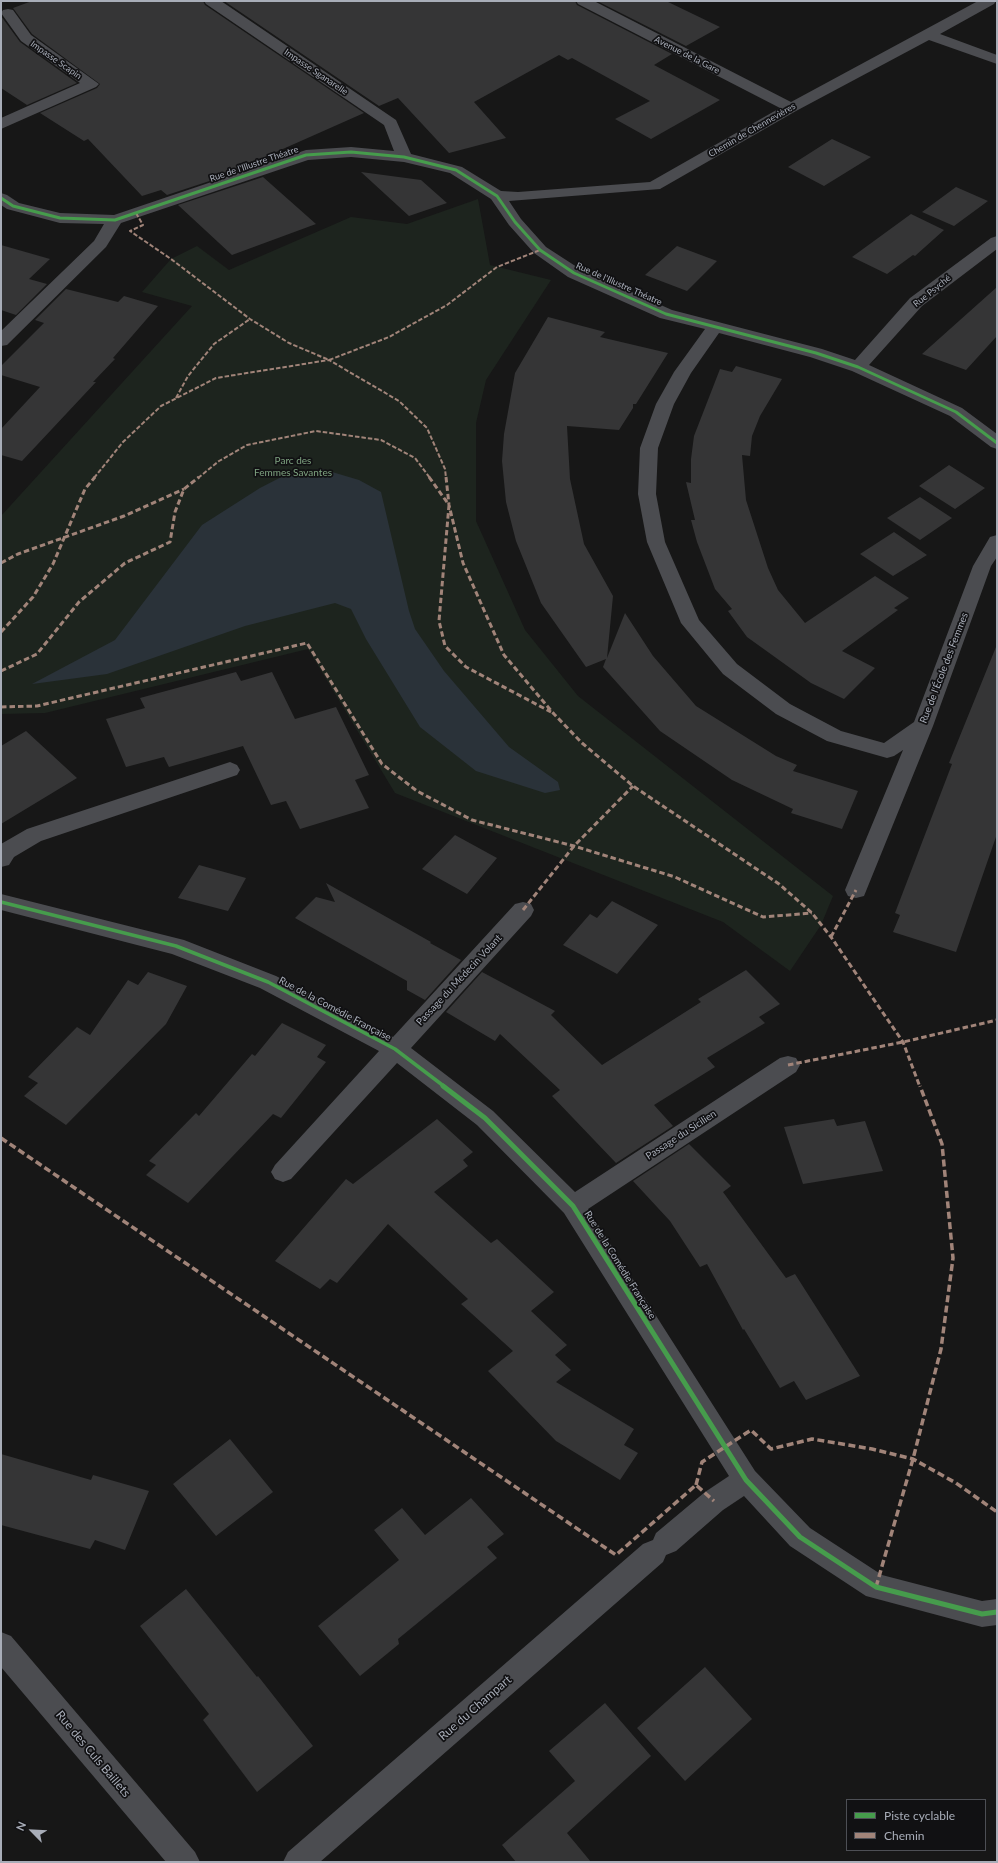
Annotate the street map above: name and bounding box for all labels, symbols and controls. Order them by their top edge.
street label: Avenue de la Gare [652,34,722,76]
street label: Impasse Scapin [28,38,84,82]
street label: Impasse Sganarelle [282,47,350,97]
street label: Chemin de Chennevières [707,101,797,159]
street label: Rue de l'Illustre Théatre [208,144,300,184]
street label: Rue de l'Illustre Théatre [574,260,664,308]
street label: Rue Psyché [911,273,953,309]
park label: Parc des Femmes Savantes [254,455,332,478]
street label: Rue de l'École des Femmes [917,611,971,725]
street label: Passage du Médecin Volant [414,932,504,1028]
street label: Rue de la Comédie Française [277,974,393,1044]
street label: Passage du Sicilien [643,1108,719,1162]
street label: Rue de la Comédie Française [582,1209,658,1321]
street label: Rue du Champart [436,1672,514,1744]
street label: Rue des Culs Baillets [53,1708,133,1800]
legend [846,1799,986,1851]
text: Piste cyclable [884,1808,955,1823]
north arrow [12,1811,52,1851]
text: N [13,1819,28,1832]
text: Chemin [884,1828,925,1843]

